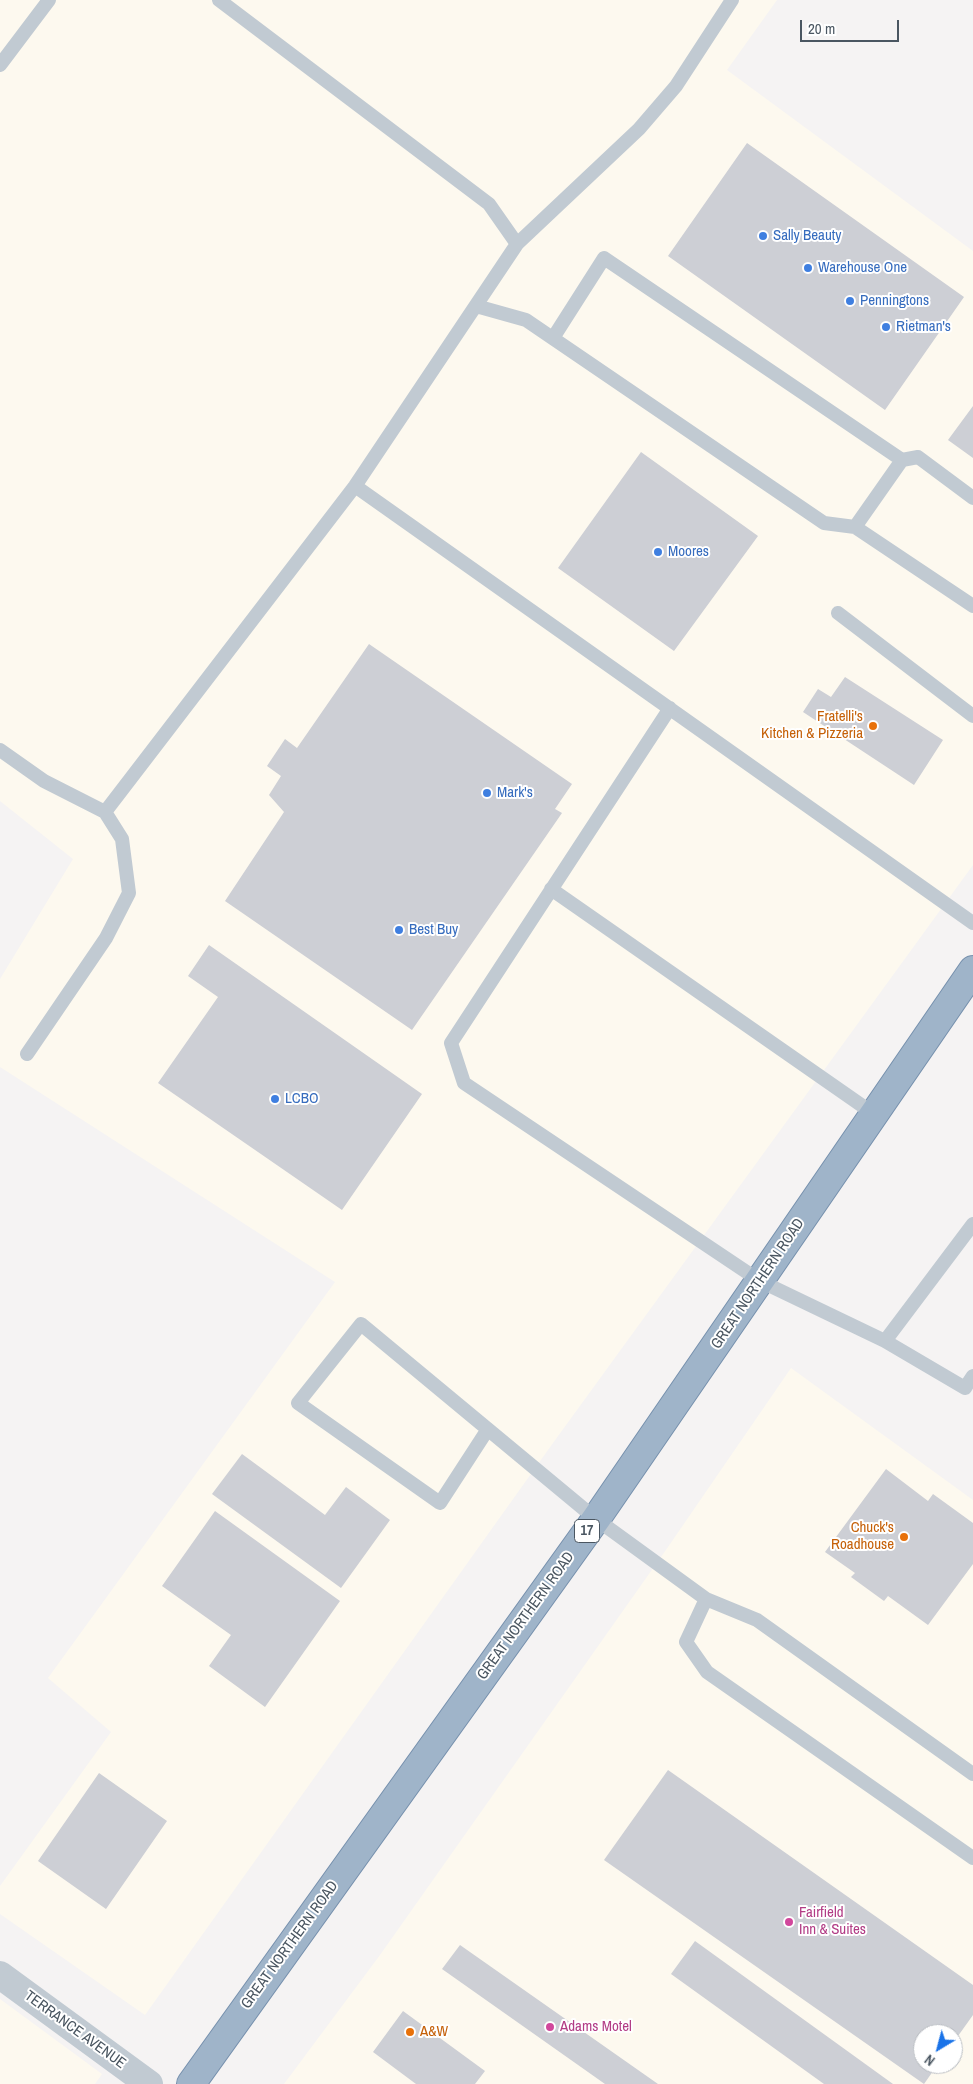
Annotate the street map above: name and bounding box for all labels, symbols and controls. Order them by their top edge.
scale bar [803,10,902,42]
text: 20 m [808,18,835,39]
place label: Sally Beauty [773,227,841,245]
marker: Sally Beauty [757,230,769,242]
place label: Warehouse One [818,259,907,277]
marker: Warehouse One [802,262,814,274]
place label: Penningtons [860,292,929,310]
marker: Penningtons [844,295,856,307]
place label: Rietman's [896,318,951,336]
marker: Rietman's [880,321,892,333]
place label: Moores [668,543,709,561]
marker: Moores [652,546,664,558]
place label: Fratelli's Kitchen & Pizzeria [761,708,863,743]
marker: Fratelli's Kitchen & Pizzeria [867,720,879,732]
place label: Mark's [497,784,533,802]
marker: Mark's [481,787,493,799]
place label: Best Buy [409,921,458,939]
marker: Best Buy [393,924,405,936]
place label: LCBO [285,1090,318,1108]
marker: LCBO [269,1093,281,1105]
street label: GREAT NORTHERN ROAD [708,1215,808,1353]
place label: Chuck's Roadhouse [831,1519,894,1554]
road number: 17 [574,1520,600,1542]
marker: Chuck's Roadhouse [898,1531,910,1543]
street label: GREAT NORTHERN ROAD [474,1549,578,1683]
street label: GREAT NORTHERN ROAD [238,1878,342,2012]
place label: Fairfield Inn & Suites [799,1904,866,1939]
marker: Fairfield Inn & Suites [783,1916,795,1928]
street label: TERRANCE AVENUE [21,1987,129,2073]
place label: Adams Motel [560,2018,632,2036]
marker: Adams Motel [544,2021,556,2033]
place label: A&W [420,2023,448,2041]
north arrow [913,2024,963,2074]
marker: A&W [404,2026,416,2038]
text: N [921,2051,938,2070]

